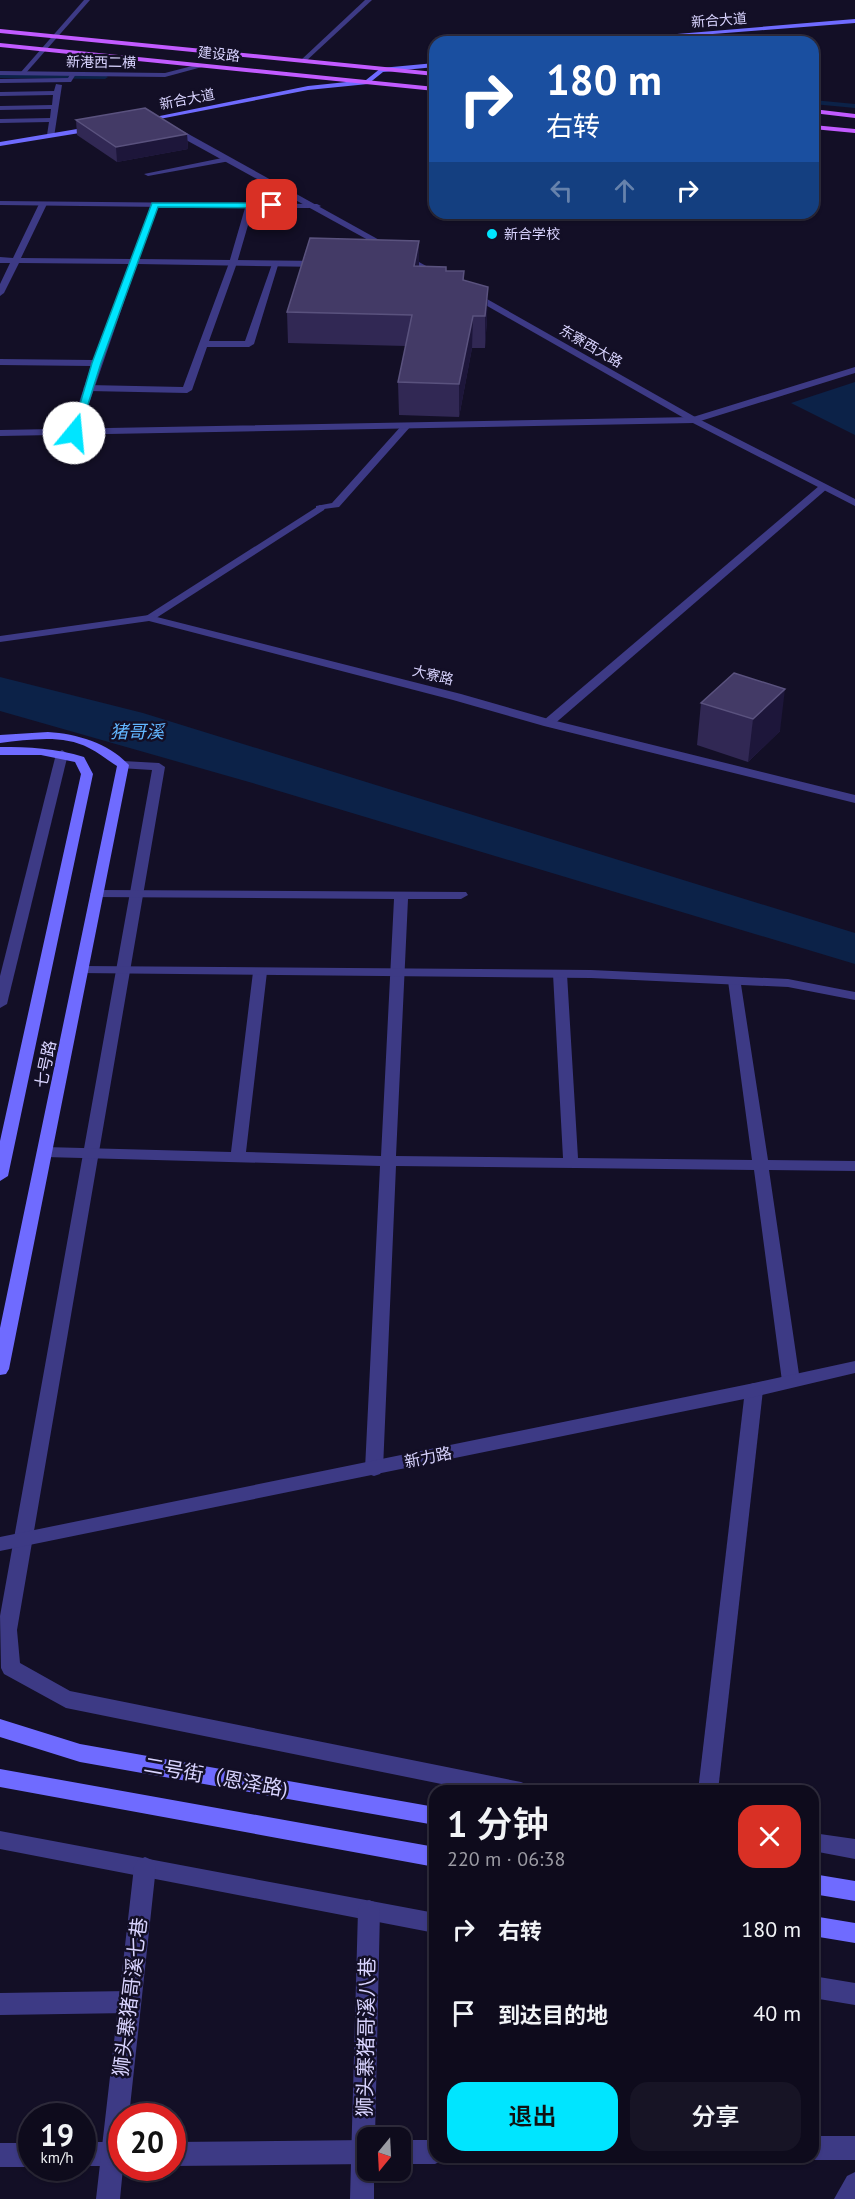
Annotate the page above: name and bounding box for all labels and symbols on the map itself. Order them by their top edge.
street label: 新合大道 [690,9,748,31]
street label: 建设路 [197,43,241,65]
street label: 新港西二横 [66,52,137,72]
street label: 新合大道 [158,85,216,113]
pin [246,179,297,230]
place label: 新合学校 [504,225,560,243]
marker: 新合学校 [485,227,499,241]
street label: 东寮西大路 [556,321,626,371]
position arrow [42,401,106,465]
street label: 大寮路 [410,661,456,689]
water label: 猪哥溪 [110,720,166,743]
street label: 七号路 [30,1038,60,1090]
street label: 新力路 [402,1442,454,1472]
street label: 二号街（恩泽路) [142,1752,290,1802]
street label: 狮头寨猪哥溪七巷 [107,1916,153,2078]
street label: 狮头寨猪哥溪八巷 [352,1957,380,2117]
speed limit sign: 20 [108,2103,186,2181]
north arrow [357,2127,411,2181]

